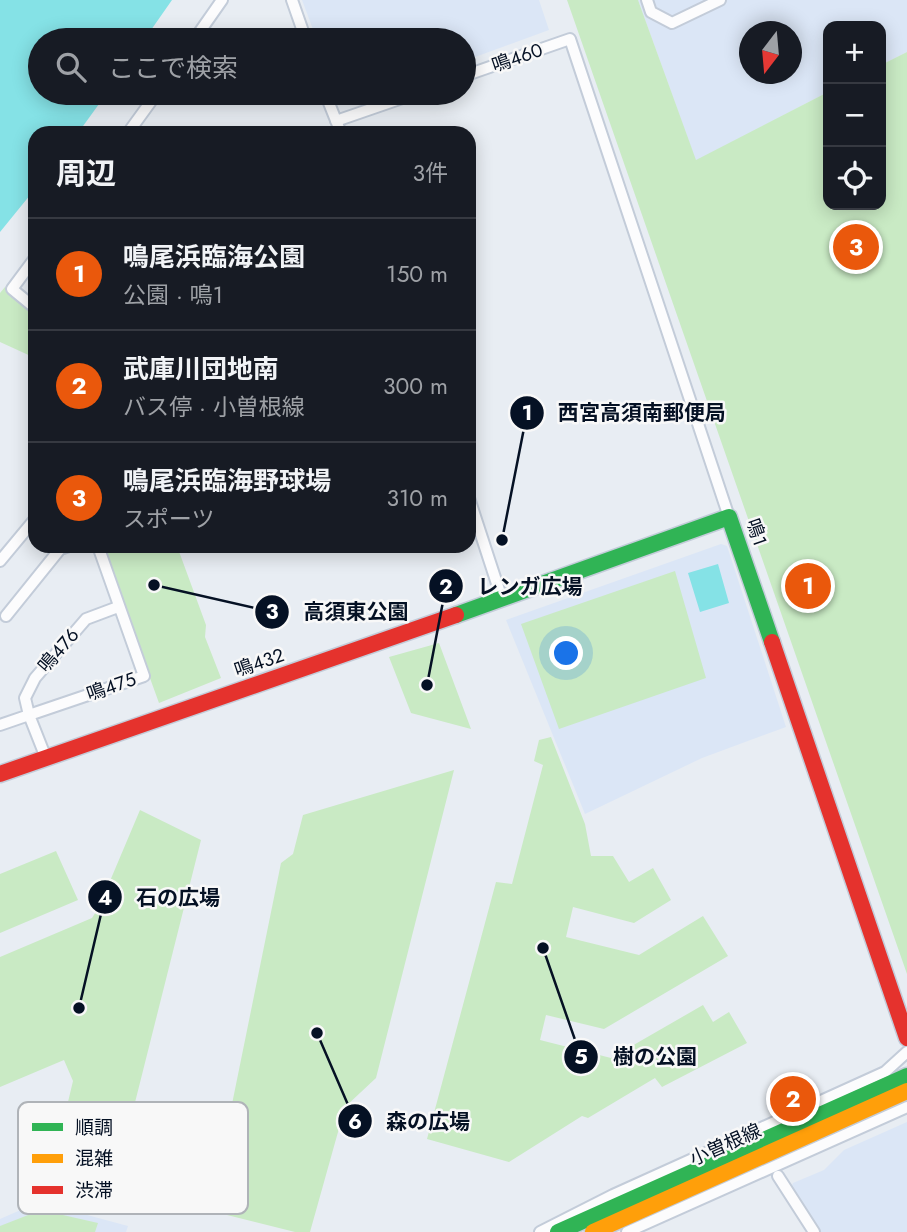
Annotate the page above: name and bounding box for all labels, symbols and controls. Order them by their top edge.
north arrow [739,21,802,84]
map controls [823,21,886,210]
button: + [823,21,886,84]
search box [28,28,476,105]
street label: 鳴460 [488,36,546,79]
icon: search [52,48,90,86]
text: ここで検索 [108,49,238,87]
button: − [823,84,886,147]
button: locate [823,147,886,210]
text: 周辺 [56,152,116,195]
text: 3件 [412,156,448,190]
pin: 3 [833,221,879,273]
text: 鳴尾浜臨海公園 [123,238,305,276]
text: 1 [73,257,85,291]
text: 150 m [386,257,448,291]
text: 公園 · 鳴1 [123,278,223,312]
text: 武庫川団地南 [123,350,279,388]
text: 2 [71,369,87,403]
text: 300 m [383,369,448,403]
text: バス停 · 小曽根線 [123,390,305,424]
callout: 西宮高須南郵便局 [509,392,740,434]
text: 1 [522,398,532,428]
text: 西宮高須南郵便局 [558,398,726,428]
text: 鳴尾浜臨海野球場 [123,462,331,500]
text: 3 [72,481,86,515]
text: 310 m [386,481,448,515]
text: スポーツ [123,502,215,536]
street label: 鳴1 [739,515,774,550]
pin: 1 [785,560,831,612]
callout: レンガ広場 [428,565,596,607]
text: 2 [439,572,453,602]
text: レンガ広場 [478,572,583,602]
callout: 高須東公園 [255,591,423,633]
text: 3 [265,597,279,627]
text: 高須東公園 [304,597,409,627]
street label: 鳴476 [31,622,85,678]
your location [549,636,583,670]
street label: 鳴432 [231,641,288,684]
street label: 鳴475 [83,665,140,708]
callout: 石の広場 [87,876,234,918]
text: 4 [98,883,112,913]
text: 石の広場 [136,883,220,913]
callout: 樹の公園 [564,1036,711,1078]
text: 5 [574,1042,588,1072]
text: 樹の公園 [613,1042,697,1072]
pin: 2 [770,1073,816,1125]
callout: 森の広場 [337,1100,484,1142]
legend [18,1102,248,1214]
text: 6 [348,1107,362,1137]
text: 森の広場 [386,1107,470,1137]
text: 順調 [75,1114,113,1141]
street label: 小曽根線 [685,1117,765,1172]
text: 混雑 [75,1145,113,1172]
text: 渋滞 [75,1177,113,1204]

